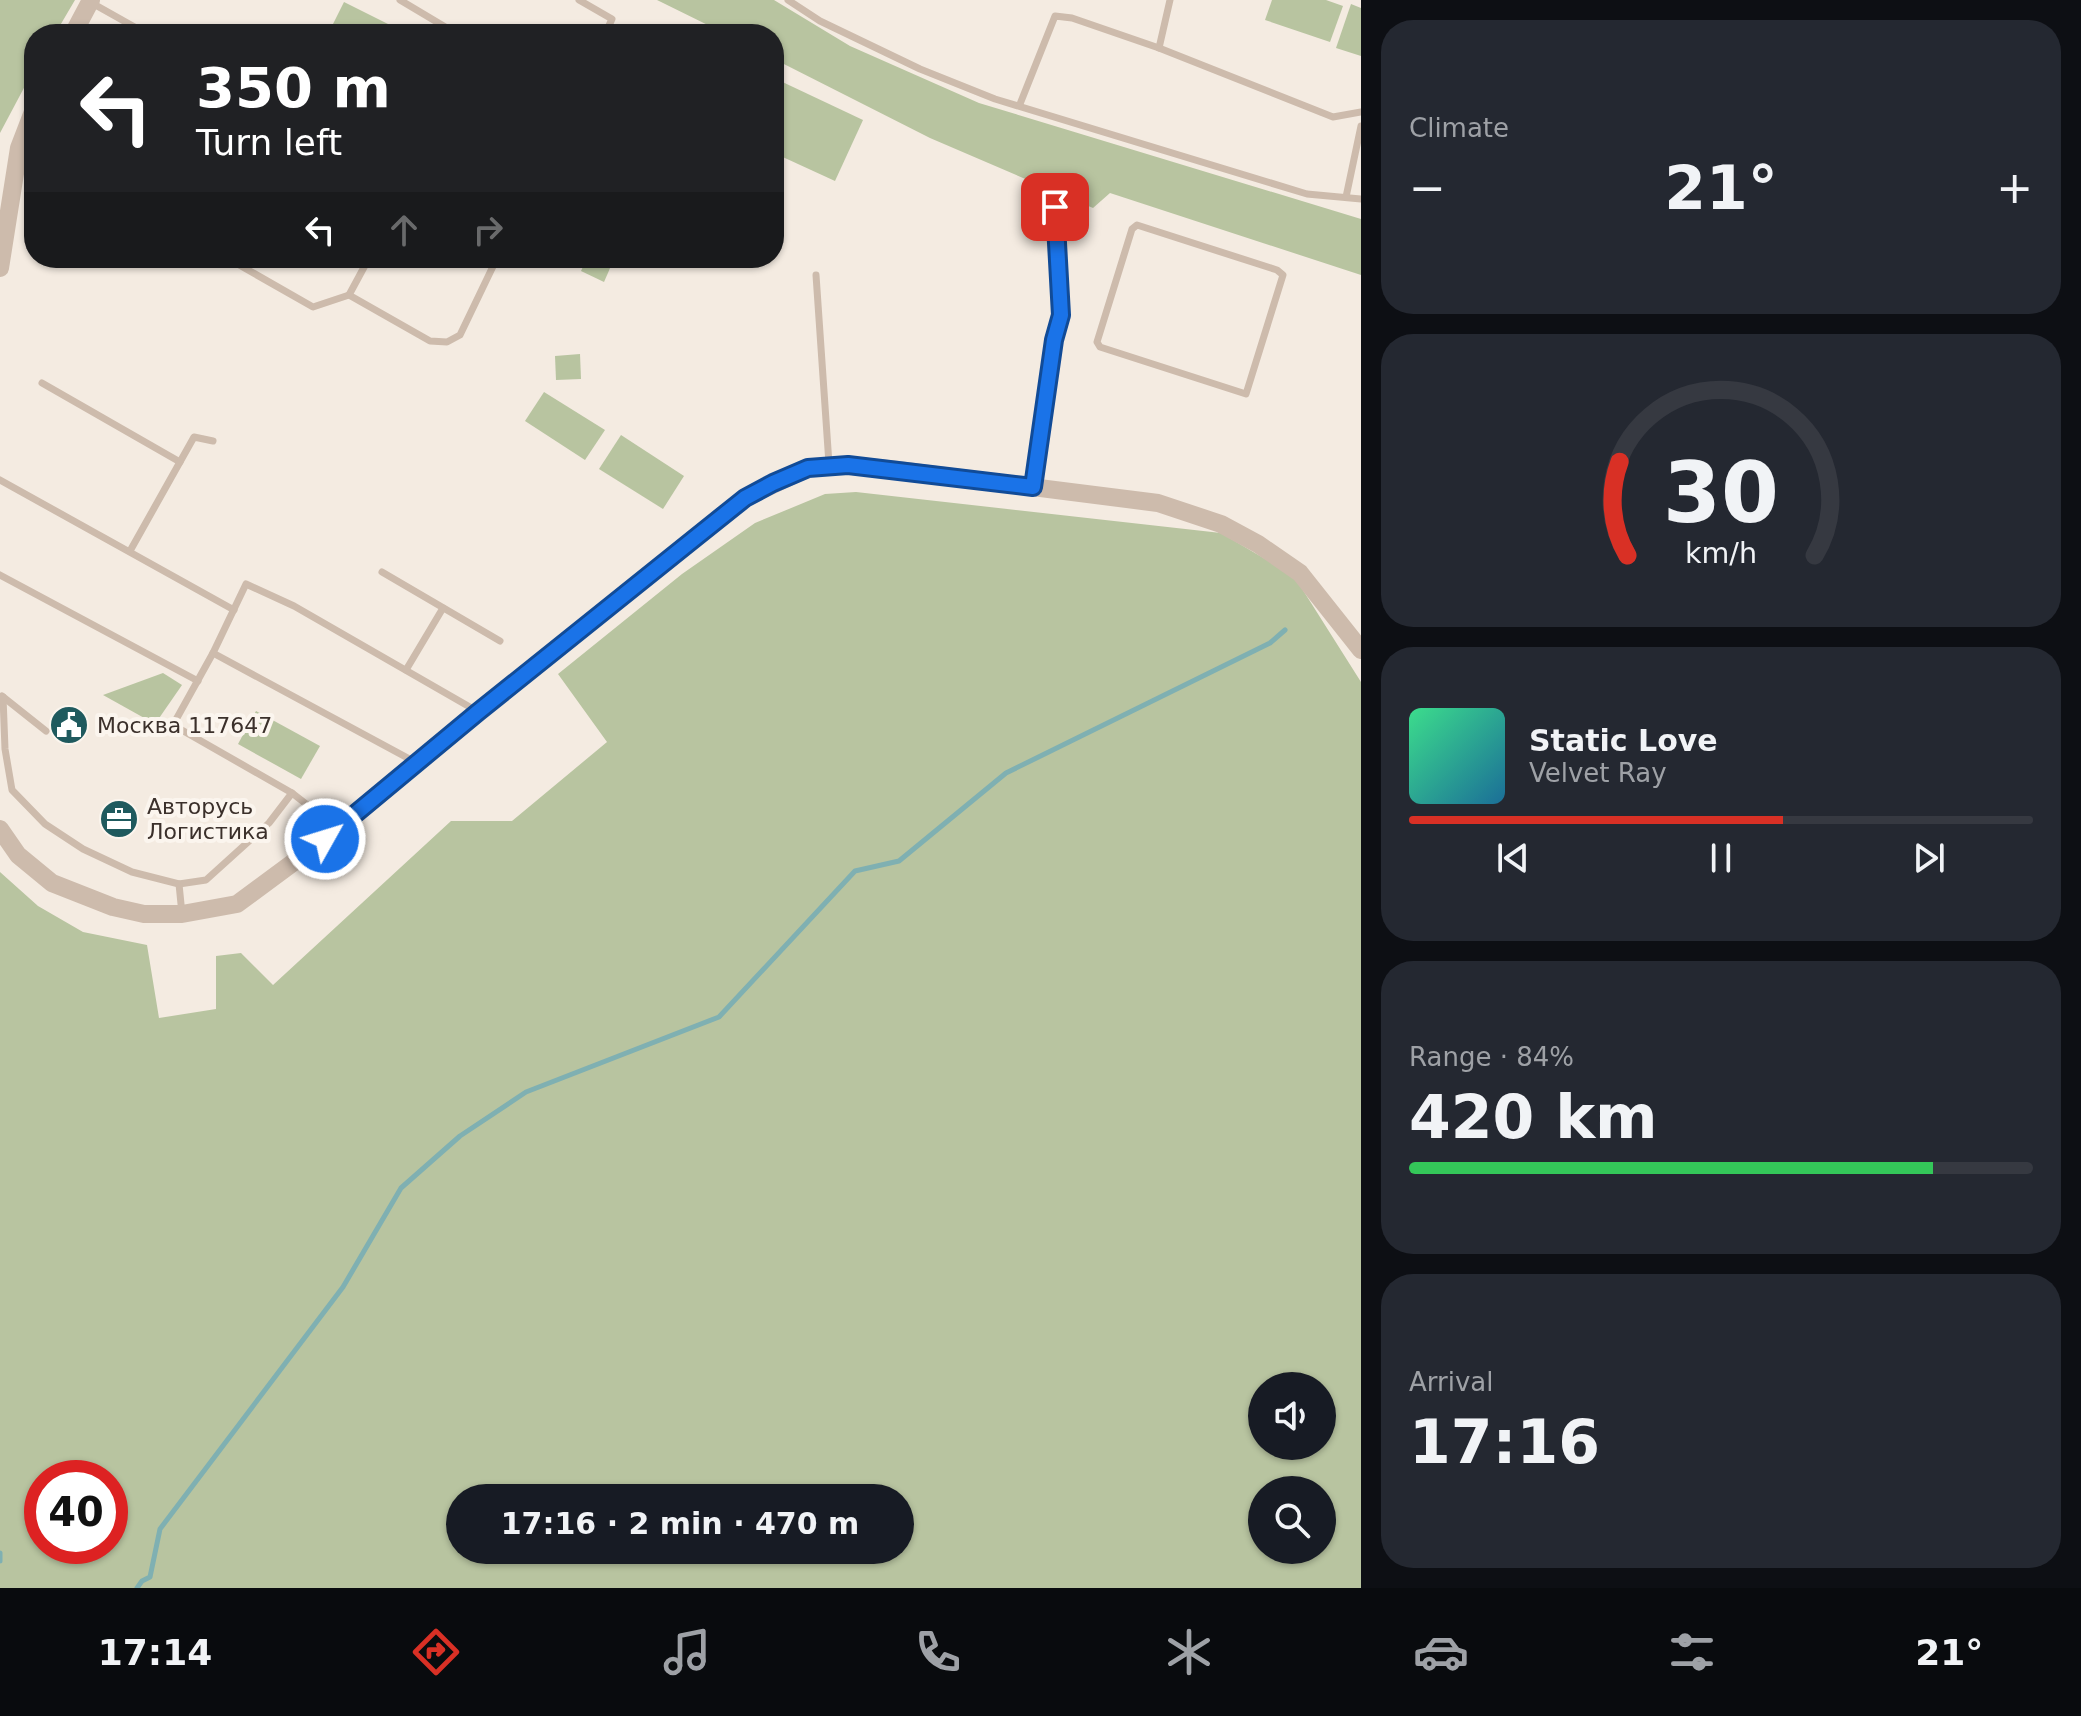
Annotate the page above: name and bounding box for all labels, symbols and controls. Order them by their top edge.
text: 350 m [196,55,391,120]
icon: left [64,56,168,160]
text: Climate [1409,113,1509,143]
text: Turn left [196,122,342,163]
text: 21° [1664,153,1778,223]
text: − [1409,162,1446,213]
text: + [1996,162,2033,213]
pin [1021,173,1089,241]
icon: arrive [1033,185,1077,229]
icon: left [298,208,342,252]
icon: ahead [382,208,426,252]
icon: right [466,208,510,252]
text: 30 [1663,445,1779,542]
text: km/h [1685,537,1757,571]
public building icon: Москва 117647 [48,704,90,746]
place label: Москва 117647 [97,713,272,738]
text: Static Love [1529,723,1718,758]
text: Velvet Ray [1529,758,1667,788]
place label: Авторусь Логистика [147,794,269,844]
position arrow [283,797,367,881]
office icon: Авторусь Логистика [98,798,140,840]
icon: previous [1491,836,1535,880]
icon: pause [1699,836,1743,880]
icon: next [1907,836,1951,880]
text: Range · 84% [1409,1042,1574,1072]
text: 420 km [1409,1082,1658,1152]
text: Arrival [1409,1367,1493,1397]
map controls [1248,1372,1336,1564]
button: sound [1248,1372,1336,1460]
text: 17:16 [1409,1407,1600,1477]
speed limit sign: 40 [24,1460,128,1564]
button: search [1248,1476,1336,1564]
text: 17:16 · 2 min · 470 m [501,1506,859,1541]
icon: directions [408,1624,464,1680]
icon: music [659,1624,715,1680]
icon: phone [910,1624,966,1680]
icon: climate [1161,1624,1217,1680]
icon: car [1413,1624,1469,1680]
icon: filters [1664,1624,1720,1680]
text: 17:14 [98,1632,212,1673]
text: 21° [1915,1632,1983,1673]

